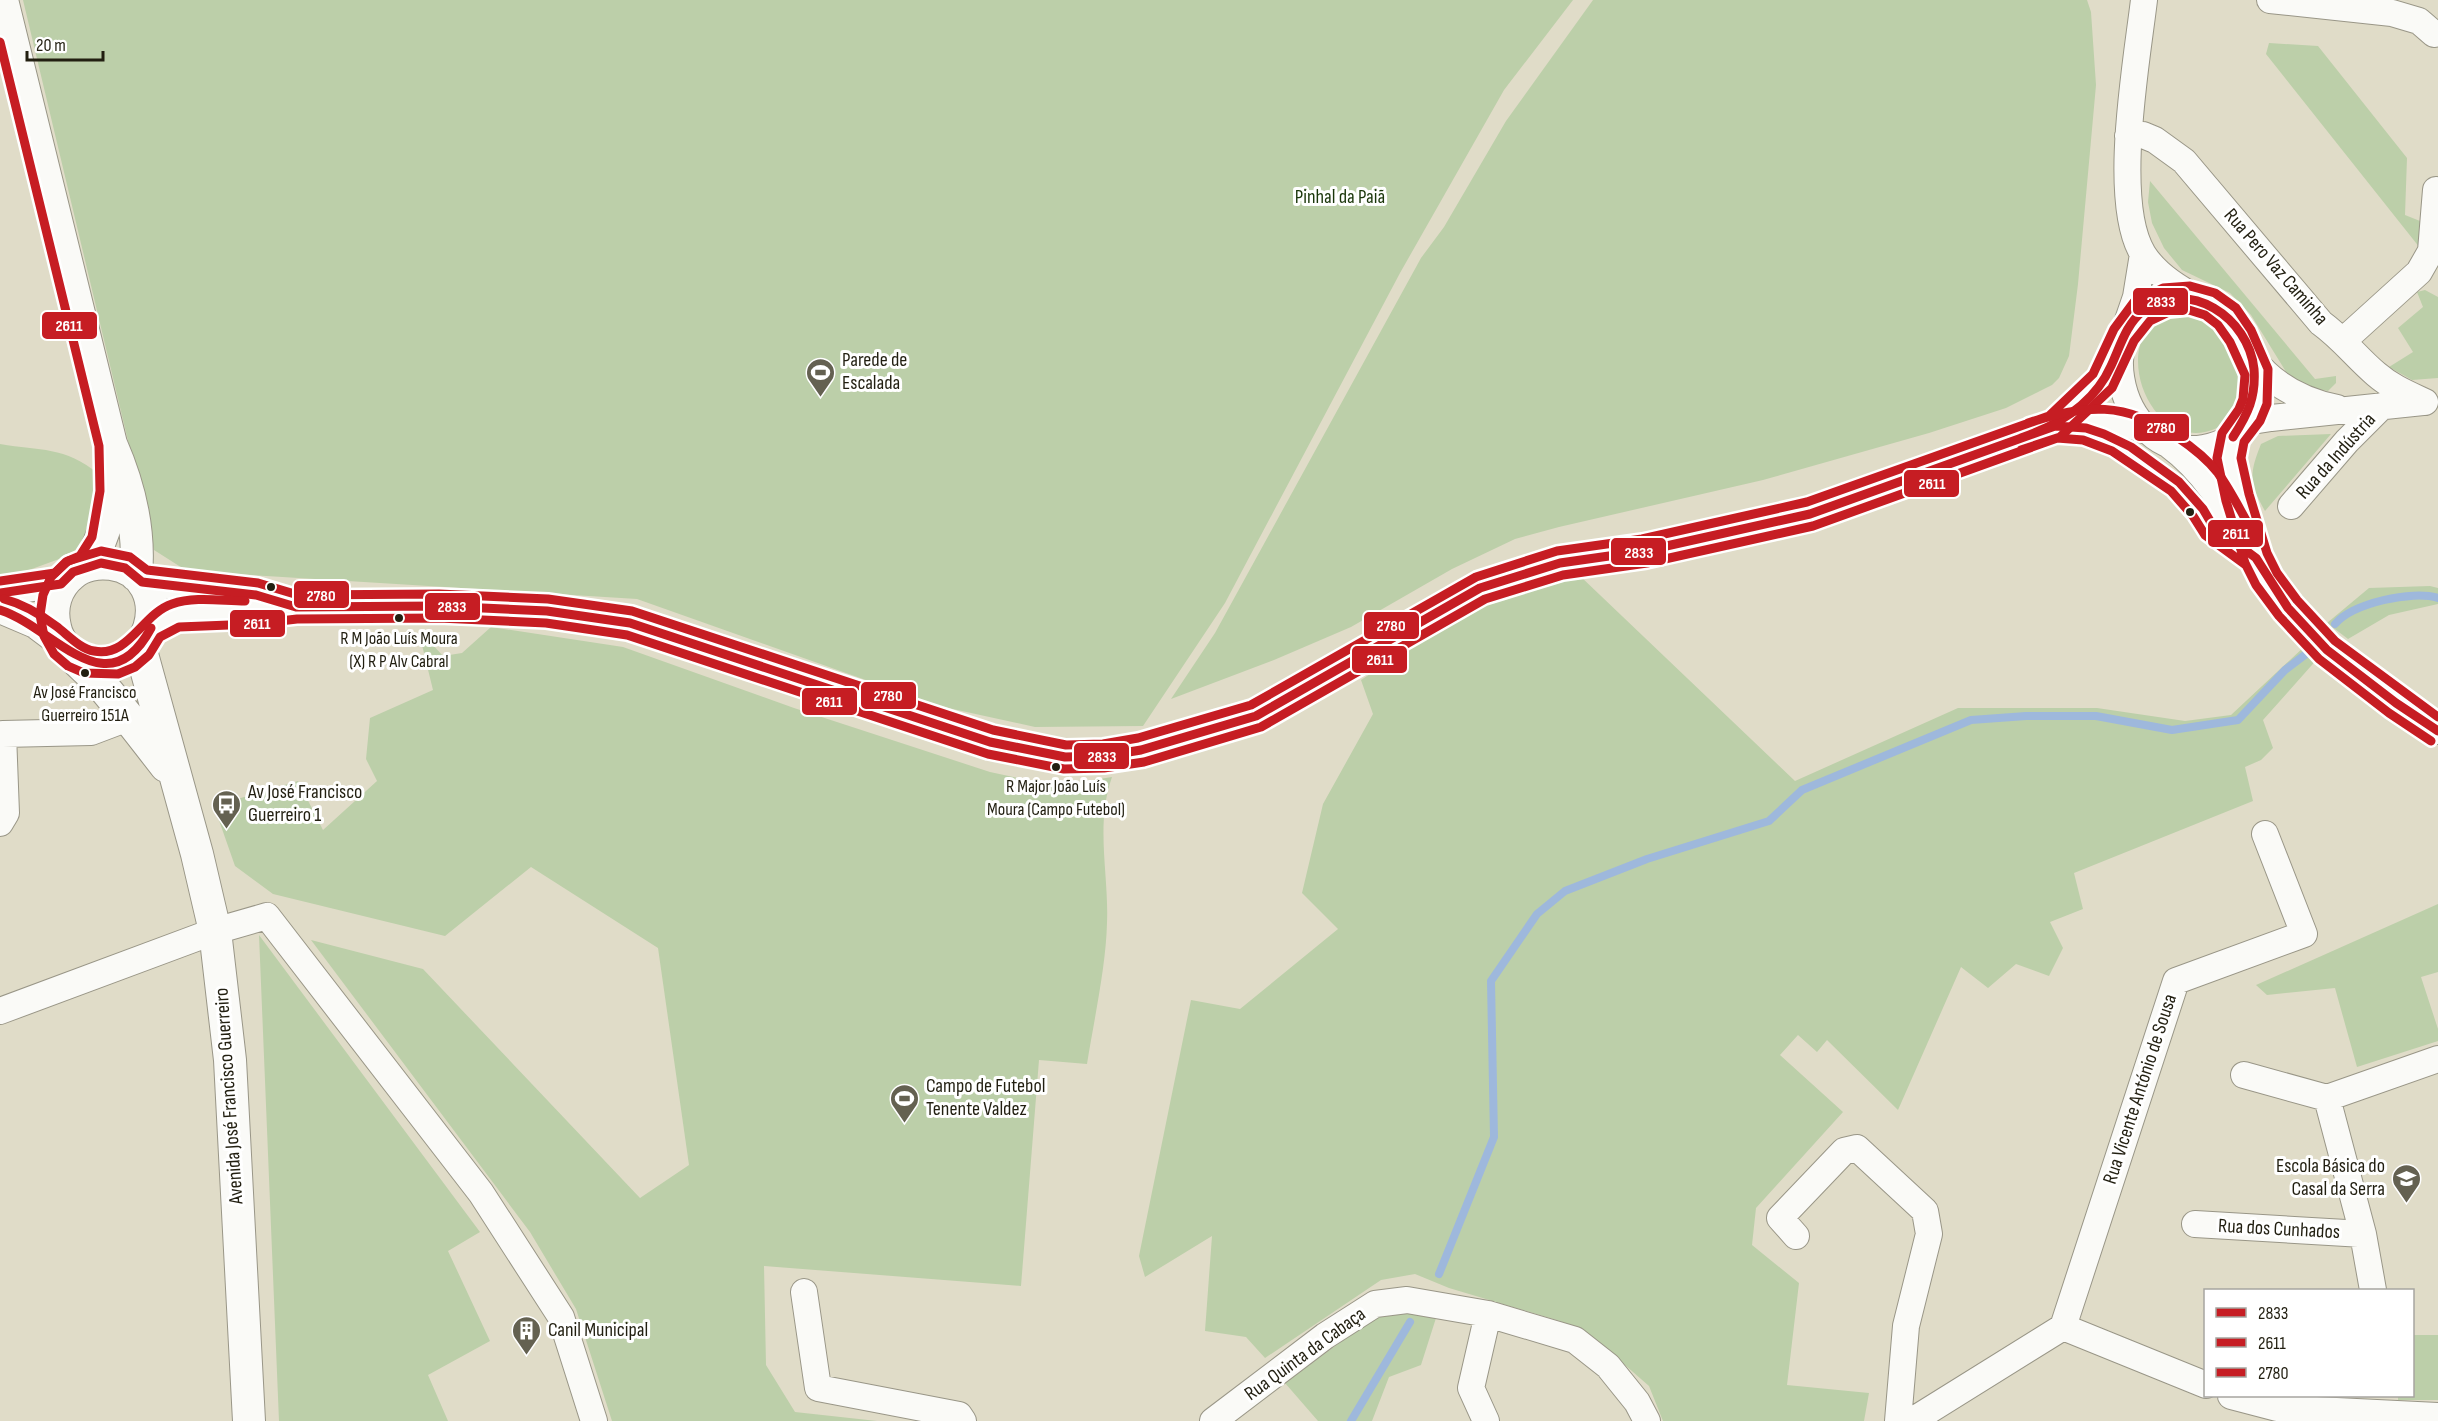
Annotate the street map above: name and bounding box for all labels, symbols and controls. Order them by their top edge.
scale bar [27,24,104,62]
text: 20 m [36,35,66,56]
park label: Pinhal da Paiã [1295,185,1385,209]
street label: Rua Pero Vaz Caminha [2219,204,2333,330]
line badge: 2833 [2132,287,2189,316]
text: 2833 [2147,293,2175,312]
line badge: 2611 [41,311,98,340]
text: 2611 [55,317,83,336]
place label: Parede de Escalada [842,348,907,395]
sports icon: Parede de Escalada [805,356,837,398]
street label: Rua da Indústria [2291,408,2381,504]
line badge: 2780 [2133,413,2190,442]
text: 2780 [2146,419,2176,438]
line badge: 2611 [1903,469,1960,498]
text: 2611 [1918,475,1946,494]
unlabelled marker [2184,506,2196,518]
line badge: 2611 [2207,519,2264,548]
text: 2611 [2222,525,2250,544]
line badge: 2833 [1610,537,1667,566]
text: 2833 [1625,544,1653,563]
line badge: 2780 [293,580,350,609]
unlabelled marker [265,581,277,593]
text: 2780 [306,587,336,606]
line badge: 2833 [424,592,481,621]
text: 2833 [438,598,466,617]
line badge: 2611 [229,609,286,638]
line badge: 2780 [1363,611,1420,640]
marker: R M João Luís Moura (X) R P Alv Cabral [393,612,405,624]
text: 2611 [243,615,271,634]
text: 2780 [1376,617,1406,636]
place label: R M João Luís Moura (X) R P Alv Cabral [340,628,458,672]
line badge: 2611 [1351,645,1408,674]
text: 2611 [1366,651,1394,670]
marker: Av José Francisco Guerreiro 151A [79,667,91,679]
line badge: 2780 [860,681,917,710]
place label: Av José Francisco Guerreiro 151A [33,682,136,726]
line badge: 2611 [801,687,858,716]
text: 2780 [873,687,903,706]
text: 2611 [815,693,843,712]
line badge: 2833 [1073,742,1130,770]
text: 2833 [1088,748,1116,767]
marker: R Major João Luís Moura (Campo Futebol) [1050,761,1062,773]
place label: R Major João Luís Moura (Campo Futebol) [987,776,1125,820]
place label: Av José Francisco Guerreiro 1 [247,780,362,827]
bus stop icon: Av José Francisco Guerreiro 1 [211,788,243,830]
street label: Avenida José Francisco Guerreiro [209,987,249,1206]
street label: Rua Vicente António de Sousa [2098,991,2182,1187]
place label: Campo de Futebol Tenente Valdez [926,1074,1045,1121]
sports icon: Campo de Futebol Tenente Valdez [889,1082,921,1124]
place label: Escola Básica do Casal da Serra [2276,1154,2385,1201]
school or university icon: Escola Básica do Casal da Serra [2390,1162,2422,1204]
street label: Rua dos Cunhados [2217,1214,2341,1244]
legend [2204,1289,2414,1397]
street label: Rua Quinta da Cabaça [1240,1302,1370,1406]
text: 2833 [2258,1303,2288,1324]
building icon: Canil Municipal [511,1314,543,1356]
place label: Canil Municipal [548,1318,648,1342]
text: 2611 [2258,1333,2287,1354]
text: 2780 [2258,1363,2288,1384]

